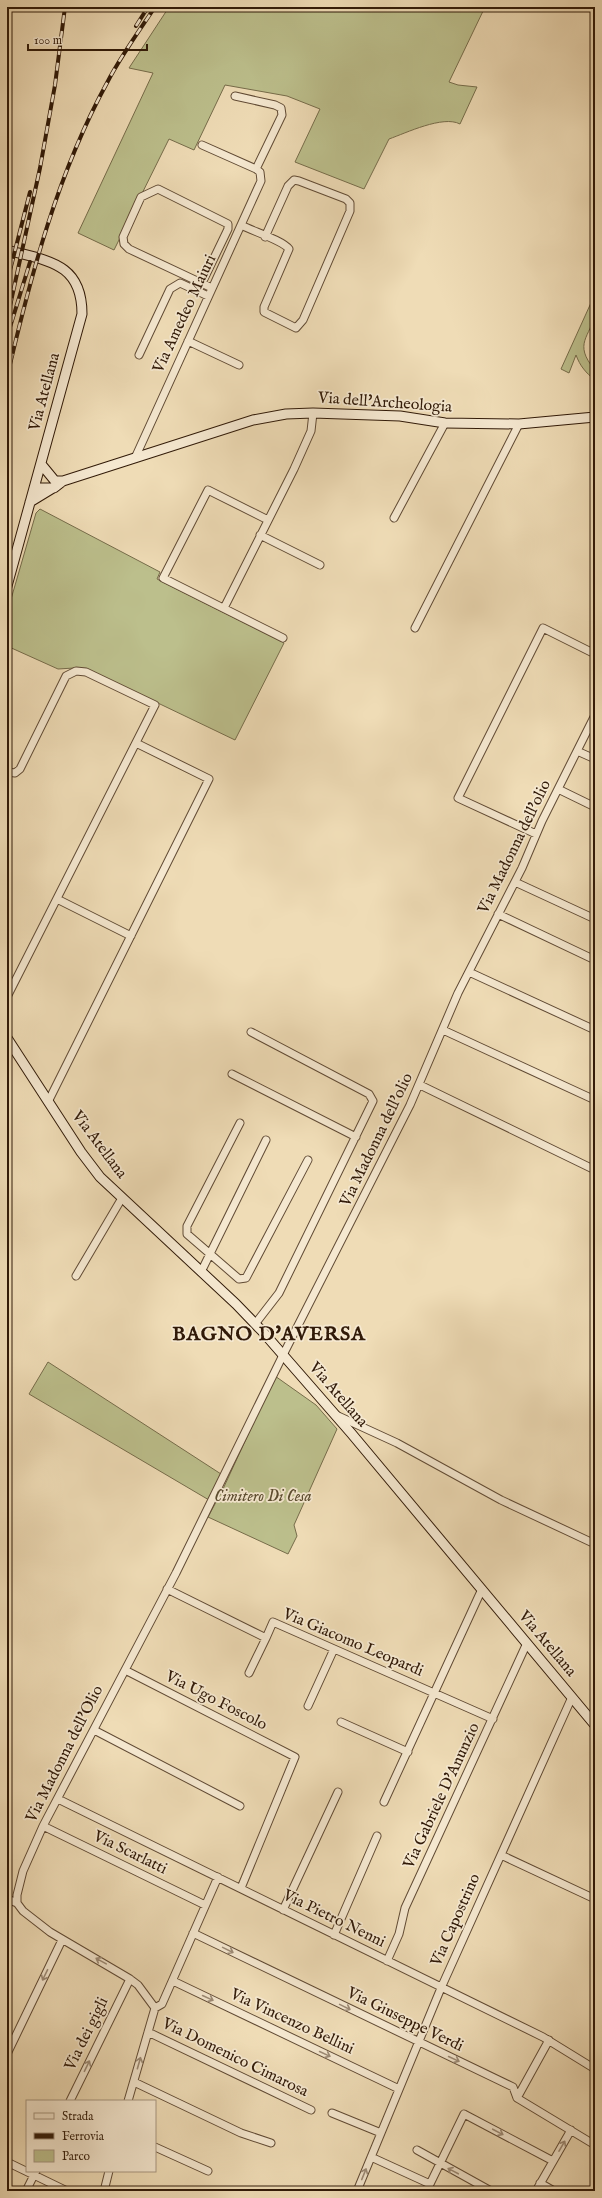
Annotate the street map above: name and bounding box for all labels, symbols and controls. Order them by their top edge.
scale bar [28,26,147,52]
text: 100 m [34,33,62,48]
street label: Via Amedeo Maiuri [148,252,221,377]
street label: Via Atellana [25,351,65,434]
street label: Via dell'Archeologia [316,388,453,418]
street label: Via Madonna dell'olio [474,777,556,918]
street label: Via Madonna dell'olio [336,1070,418,1211]
street label: Via Atellana [66,1106,131,1183]
district label: BAGNO D'AVERSA [172,1322,366,1347]
street label: Via Atellana [304,1358,372,1432]
park label: Cimitero Di Cesa [214,1487,312,1507]
street label: Via Giacomo Leopardi [279,1604,426,1682]
street label: Via Atellana [513,1606,580,1681]
street label: Via Ugo Foscolo [161,1666,271,1735]
street label: Via Madonna dell'Olio [21,1682,108,1827]
street label: Via Gabriele D'Anunzio [399,1720,485,1873]
street label: Via Scarlatti [89,1826,170,1879]
street label: Via Capostrino [426,1870,485,1970]
street label: Via Pietro Nenni [279,1885,389,1952]
one-way arrow [222,1947,234,1954]
one-way arrow [95,1957,107,1965]
one-way arrow [41,1968,48,1980]
street label: Via Giuseppe Verdi [343,1983,467,2057]
street label: Via Vincenzo Bellini [226,1984,357,2059]
street label: Via dei gigli [60,1994,113,2075]
one-way arrow [202,1995,214,2002]
one-way arrow [339,2004,351,2011]
street label: Via Domenico Cimarosa [158,2014,311,2102]
one-way arrow [319,2051,331,2058]
one-way arrow [447,2056,459,2063]
one-way arrow [136,2057,143,2070]
one-way arrow [84,2060,91,2072]
legend [26,2100,156,2172]
text: Strada [62,2109,94,2124]
text: Ferrovia [62,2129,105,2144]
one-way arrow [492,2129,504,2136]
one-way arrow [558,2140,566,2152]
text: Parco [62,2149,91,2164]
one-way arrow [447,2166,459,2174]
one-way arrow [360,2169,368,2181]

